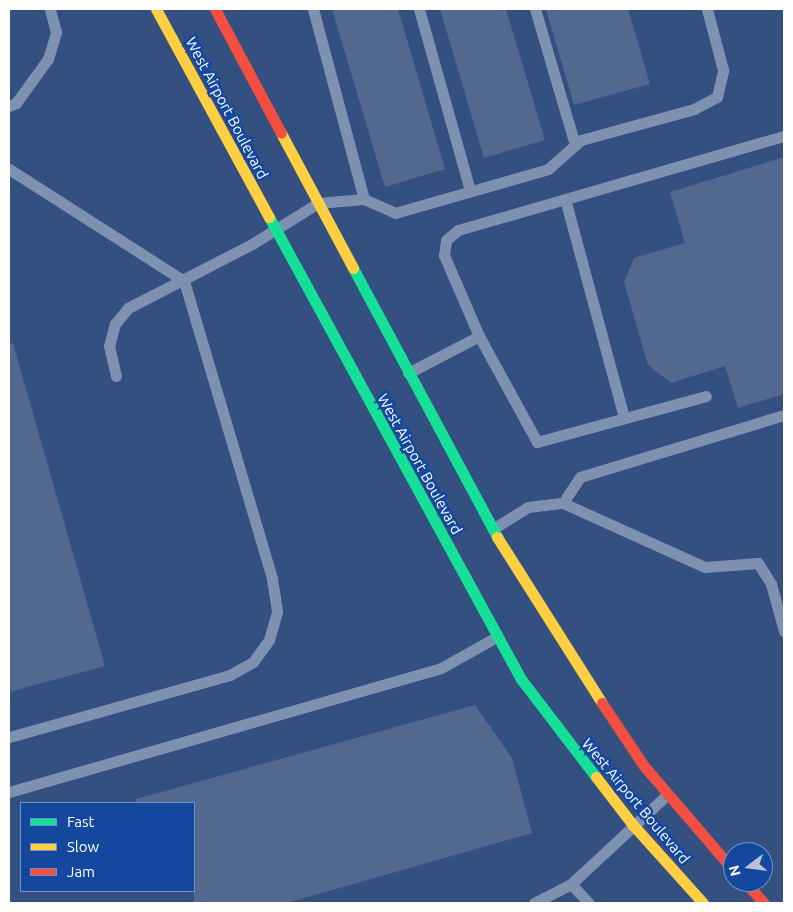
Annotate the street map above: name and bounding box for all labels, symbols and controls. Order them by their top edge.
street label: West Airport Boulevard [182,34,272,182]
street label: West Airport Boulevard [374,391,466,537]
street label: West Airport Boulevard [578,735,694,867]
legend [20,802,195,892]
text: Fast [67,813,94,830]
text: Slow [67,838,99,855]
north arrow [723,842,773,892]
text: Jam [67,863,95,880]
text: N [725,864,744,878]

